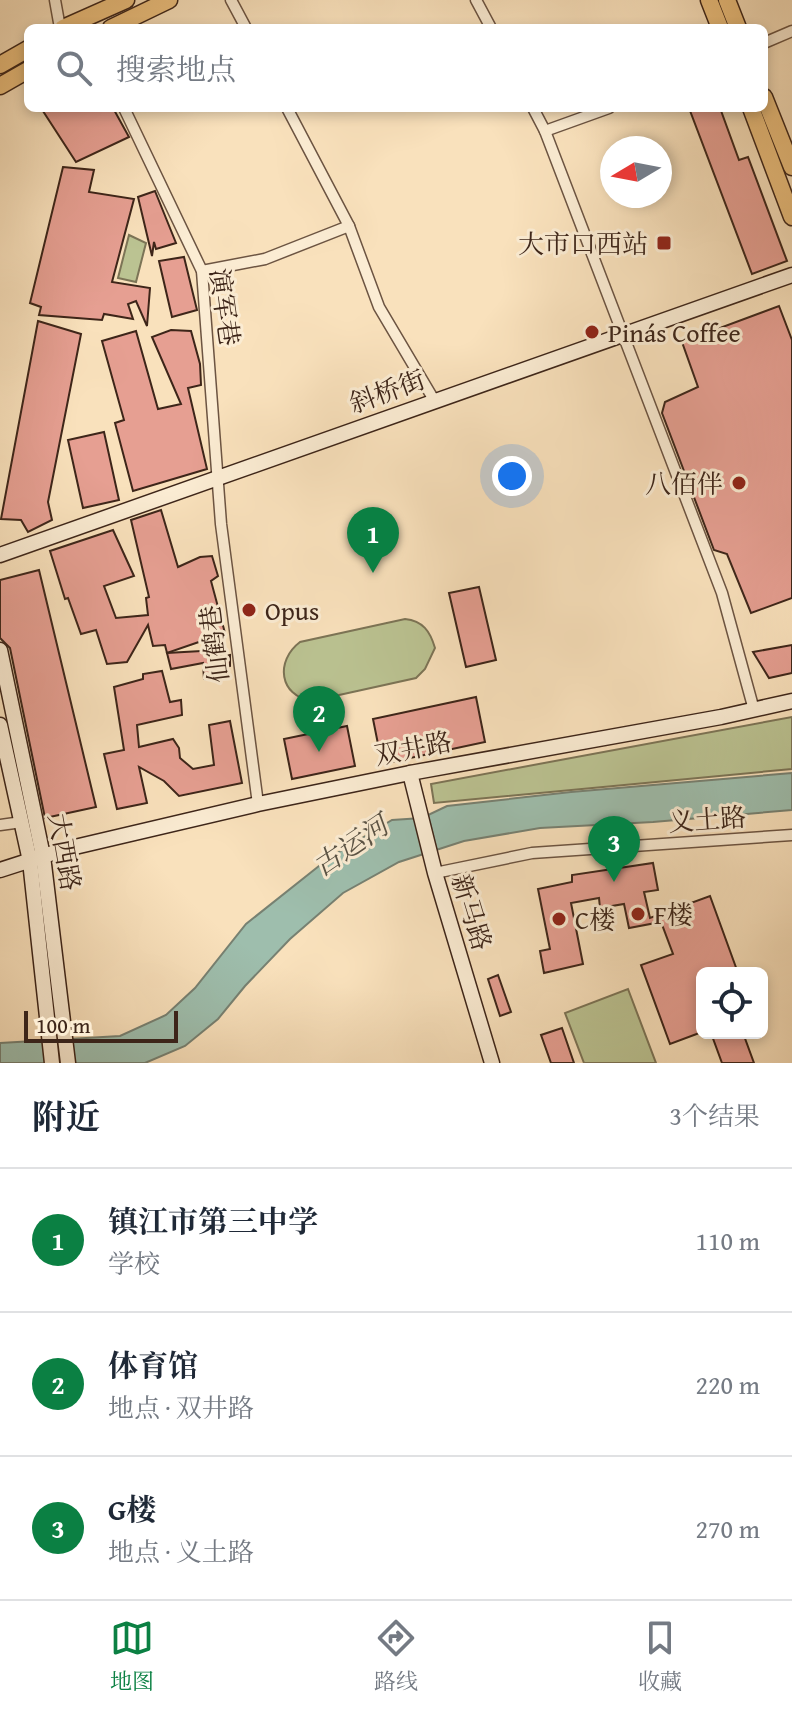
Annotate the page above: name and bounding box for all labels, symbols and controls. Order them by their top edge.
search box [24,24,768,112]
icon: search [52,46,96,90]
text: 搜索地点 [116,47,236,91]
north arrow [600,136,672,208]
place label: 大市口西站 [518,224,648,263]
marker: 大市口西站 [655,234,673,252]
street label: 演军巷 [200,266,250,348]
place label: Pinás Coffee [608,313,741,352]
marker: Pinás Coffee [583,323,601,341]
street label: 斜桥街 [344,359,430,423]
your location [492,456,532,496]
place label: 八佰伴 [645,464,723,503]
marker: 八佰伴 [730,474,748,492]
pin: 1 [347,507,399,573]
place label: Opus [265,591,319,630]
marker: Opus [240,601,258,619]
street label: 仙鹤巷 [190,603,238,685]
pin: 2 [293,686,345,752]
street label: 双井路 [371,721,455,775]
street label: 义土路 [667,797,747,841]
water label: 古运河 [304,802,400,885]
street label: 大西路 [39,810,91,894]
pin: 3 [588,816,640,882]
street label: 新马路 [442,869,502,955]
place label: F楼 [654,895,693,934]
place label: C楼 [575,900,615,939]
marker: F楼 [629,905,647,923]
marker: C楼 [550,910,568,928]
map controls [696,967,768,1039]
button: locate [696,967,768,1039]
scale bar [24,1007,178,1043]
text: 100 m [36,1009,91,1041]
text: 附近 [32,1092,100,1141]
text: 3个结果 [669,1096,760,1135]
text: 镇江市第三中学 [108,1199,318,1243]
text: 1 [51,1221,65,1260]
text: 110 m [695,1221,760,1260]
text: 学校 [108,1244,160,1283]
text: 体育馆 [108,1343,198,1387]
text: 2 [51,1365,65,1404]
text: 220 m [695,1365,760,1404]
text: 地点 · 双井路 [108,1388,254,1427]
text: G楼 [108,1487,156,1531]
text: 3 [51,1509,65,1548]
text: 270 m [695,1509,760,1548]
text: 地点 · 义土路 [108,1532,254,1571]
tab: 地图 [110,1616,154,1697]
tab: 路线 [374,1616,418,1697]
tab: 收藏 [638,1616,682,1697]

